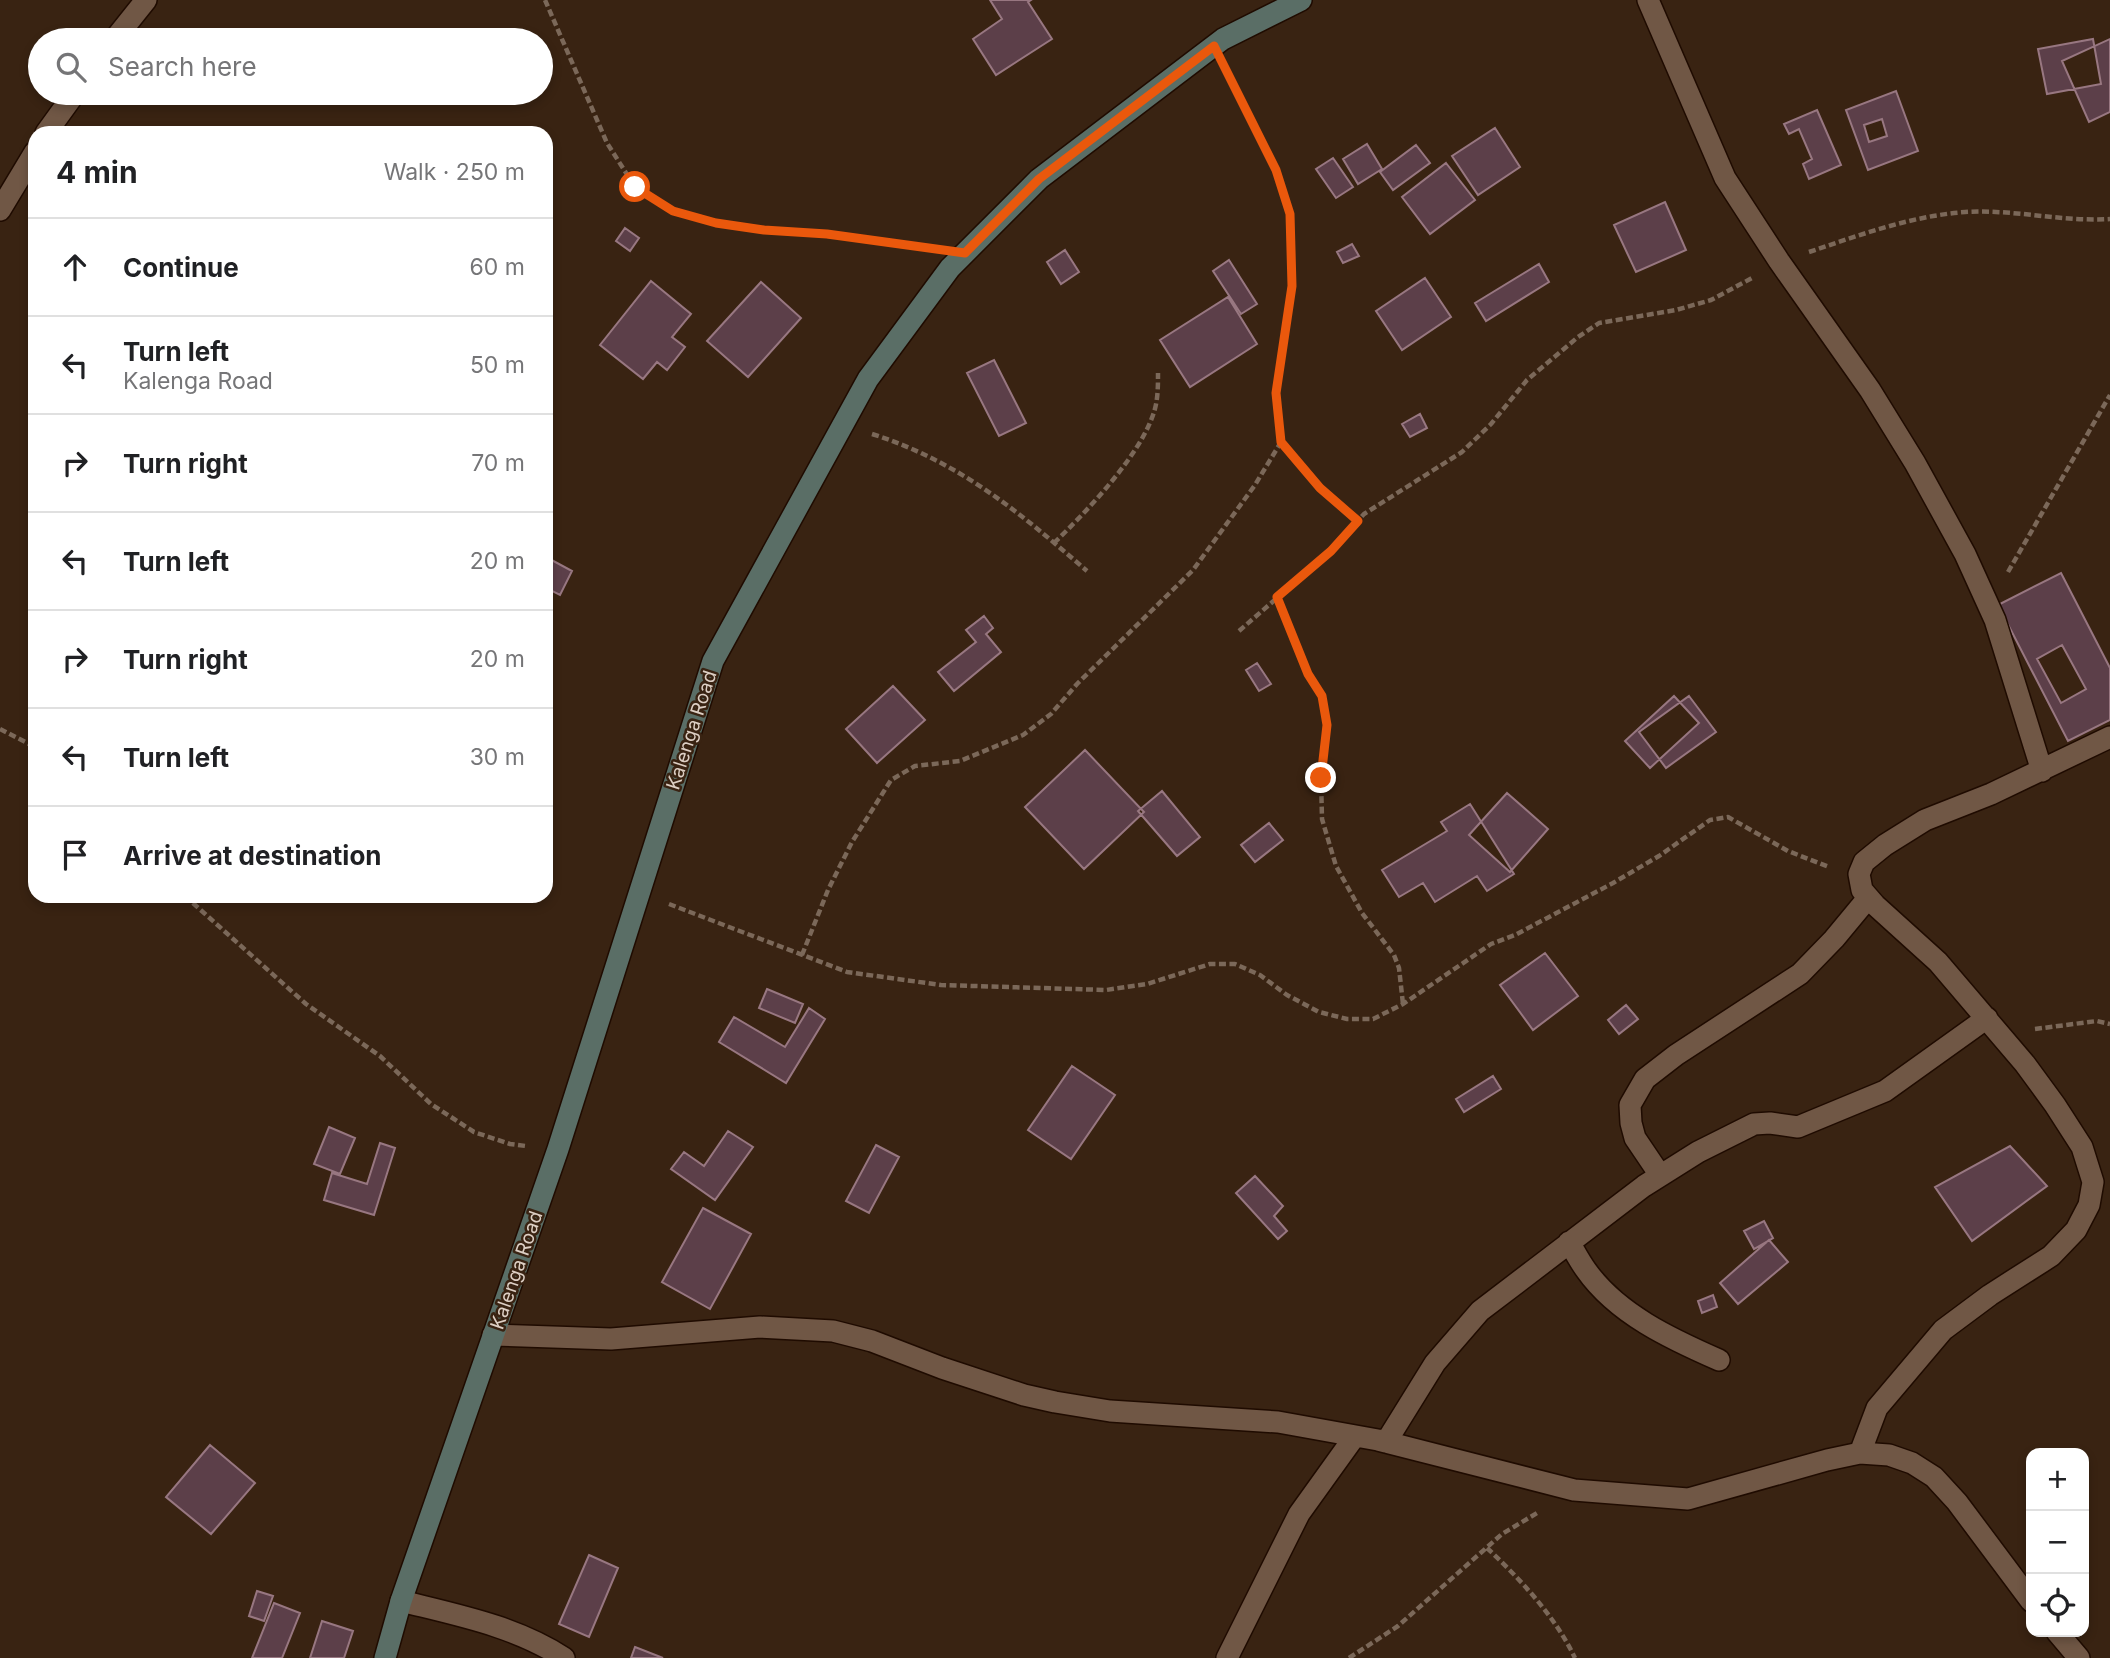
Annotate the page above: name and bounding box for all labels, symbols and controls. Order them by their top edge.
search box [28,28,553,105]
icon: search [52,48,90,86]
text: Search here [108,51,257,82]
text: 4 min [56,154,138,190]
text: Walk · 250 m [384,158,525,186]
route start [619,171,650,202]
icon: ahead [56,248,94,286]
text: Continue [123,252,239,283]
text: 60 m [470,253,525,281]
text: Turn left [123,336,229,367]
icon: left [56,346,94,384]
text: 50 m [470,351,525,379]
text: Kalenga Road [123,367,273,395]
icon: right [56,444,94,482]
text: Turn right [123,448,248,479]
text: 70 m [471,449,525,477]
icon: left [56,542,94,580]
text: Turn left [123,546,229,577]
text: 20 m [470,547,525,575]
icon: right [56,640,94,678]
text: Turn right [123,644,248,675]
text: 20 m [470,645,525,673]
street label: Kalenga Road [661,668,722,793]
icon: left [56,738,94,776]
text: Turn left [123,742,229,773]
text: 30 m [470,743,525,771]
route end [1305,762,1336,793]
icon: arrive [56,836,94,874]
text: Arrive at destination [123,840,382,871]
street label: Kalenga Road [485,1208,548,1332]
map controls [2026,1448,2089,1637]
button: + [2026,1448,2089,1511]
button: − [2026,1511,2089,1574]
button: locate [2026,1574,2089,1637]

